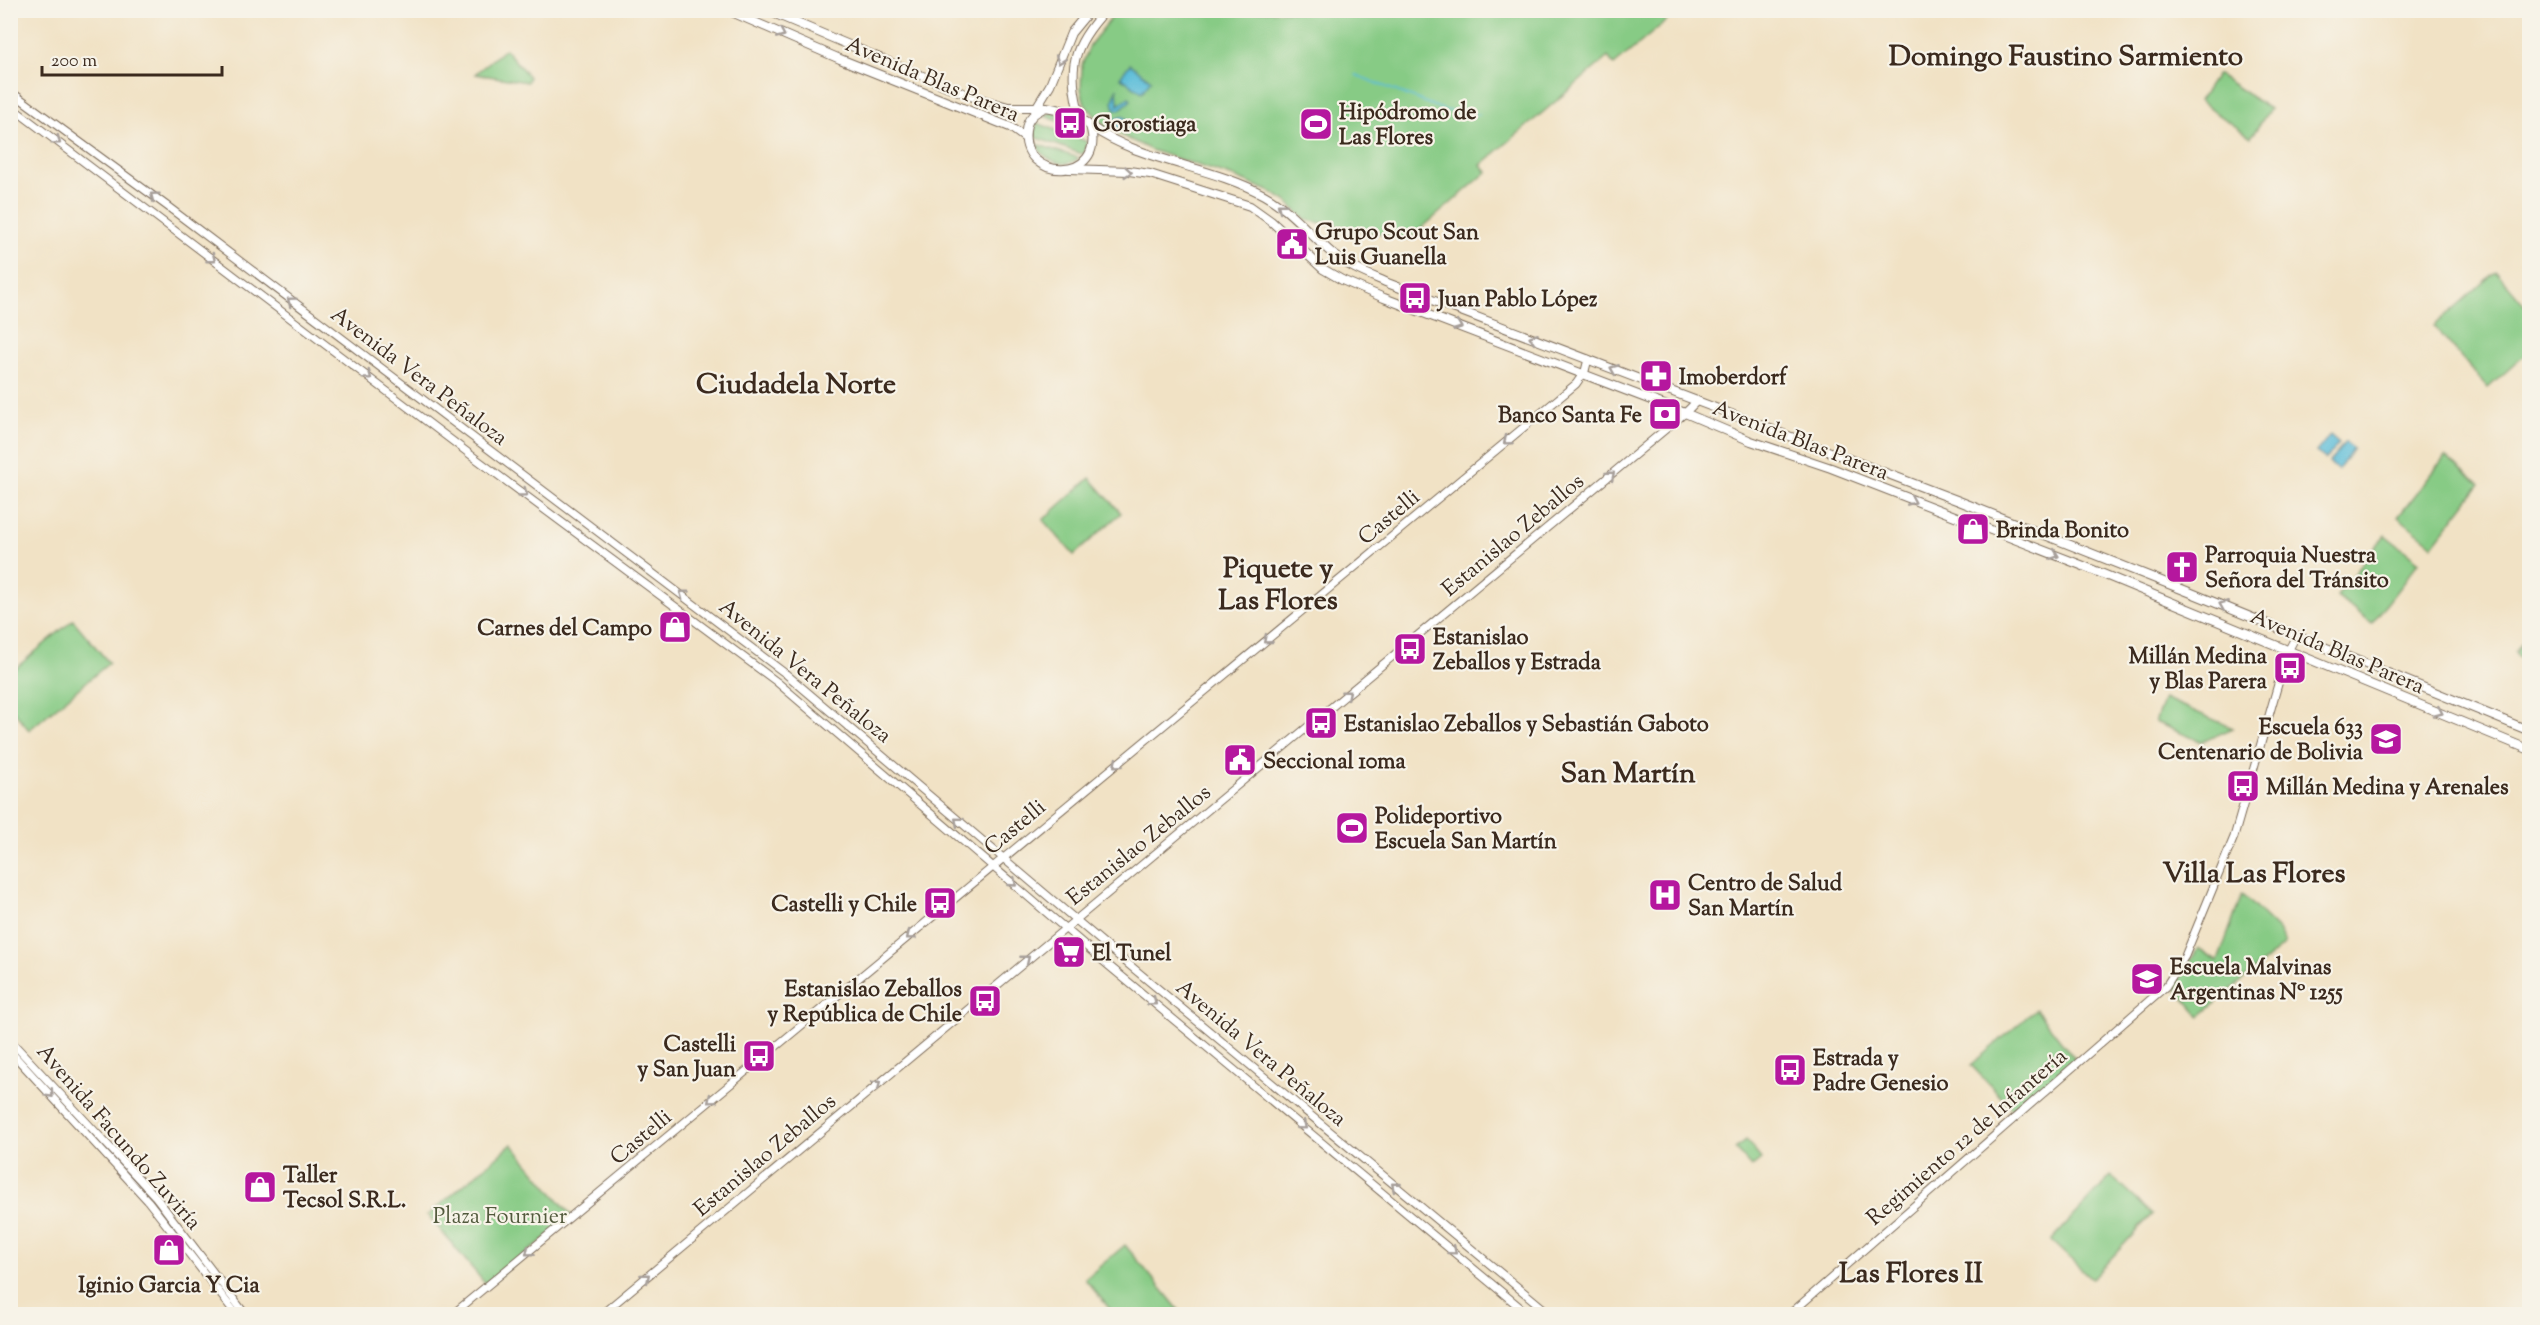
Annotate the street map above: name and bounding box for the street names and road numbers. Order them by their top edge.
street label: Avenida Blas Parera [840,30,1024,132]
street label: Avenida Vera Peñaloza [323,300,513,455]
street label: Avenida Blas Parera [1707,393,1893,490]
street label: Estanislao Zeballos [1436,467,1592,606]
street label: Castelli [1352,483,1428,554]
street label: Avenida Vera Peñaloza [711,592,897,752]
street label: Avenida Blas Parera [2245,602,2429,704]
street label: Estanislao Zeballos [1061,778,1219,915]
street label: Castelli [978,793,1054,864]
street label: Avenida Vera Peñaloza [1168,973,1352,1135]
street label: Avenida Facundo Zuviría [28,1038,208,1238]
street label: Regimiento 12 de Infantería [1861,1042,2075,1235]
street label: Estanislao Zeballos [688,1087,844,1226]
street label: Castelli [604,1103,680,1174]

